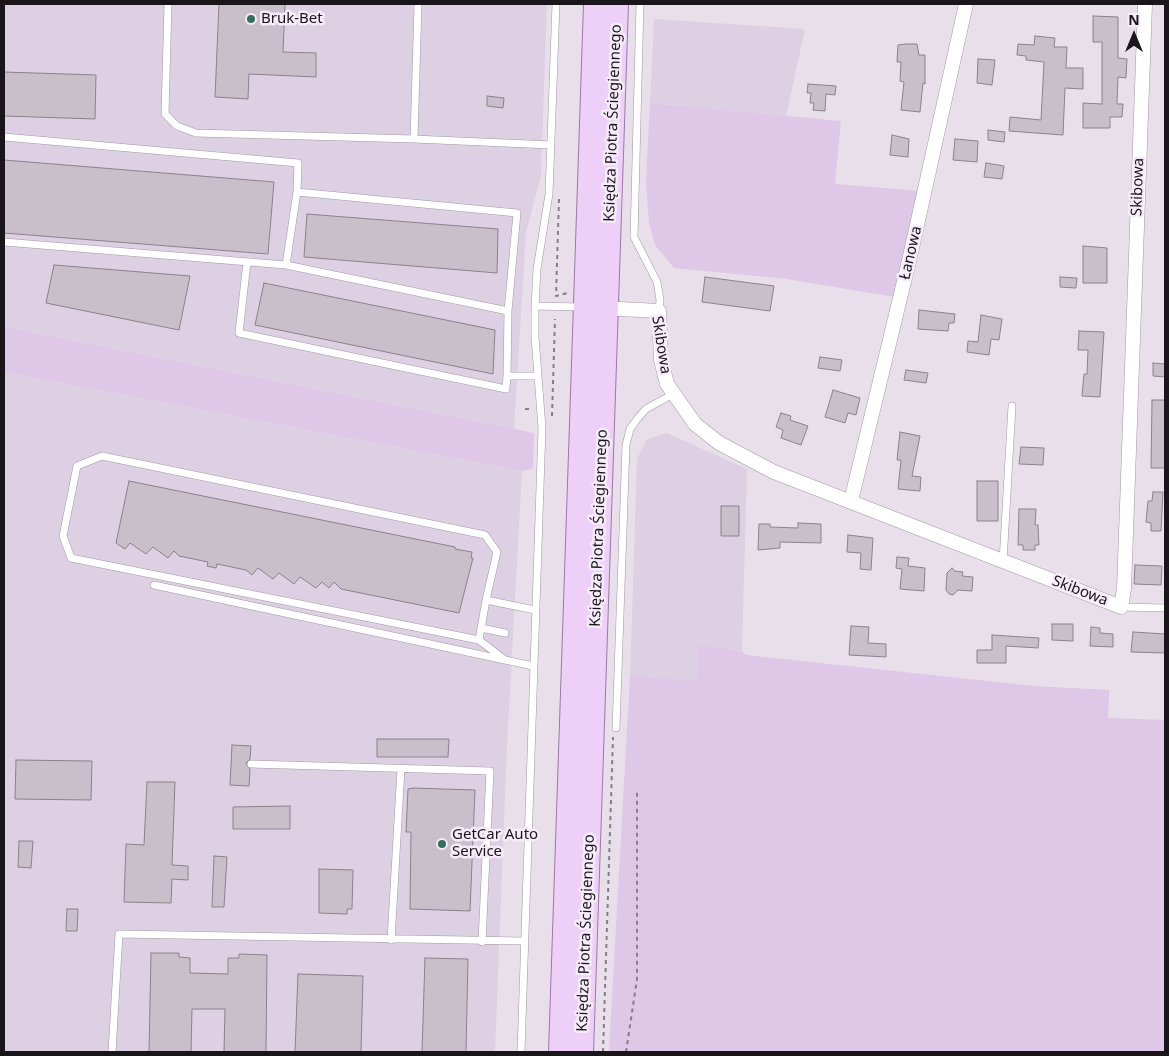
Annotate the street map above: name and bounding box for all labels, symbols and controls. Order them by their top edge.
place label: Bruk-Bet [261,10,323,28]
north arrow [1109,10,1159,60]
text: N [1128,10,1140,29]
marker: Bruk-Bet [245,13,257,25]
street label: Księdza Piotra Ściegiennego [601,24,625,222]
street label: Skibowa [1128,158,1148,216]
street label: Łanowa [896,224,926,282]
street label: Skibowa [648,315,674,375]
street label: Księdza Piotra Ściegiennego [587,429,611,627]
street label: Skibowa [1050,572,1110,610]
place label: GetCar Auto Service [452,826,538,861]
street label: Księdza Piotra Ściegiennego [574,834,598,1032]
marker: GetCar Auto Service [436,838,448,850]

